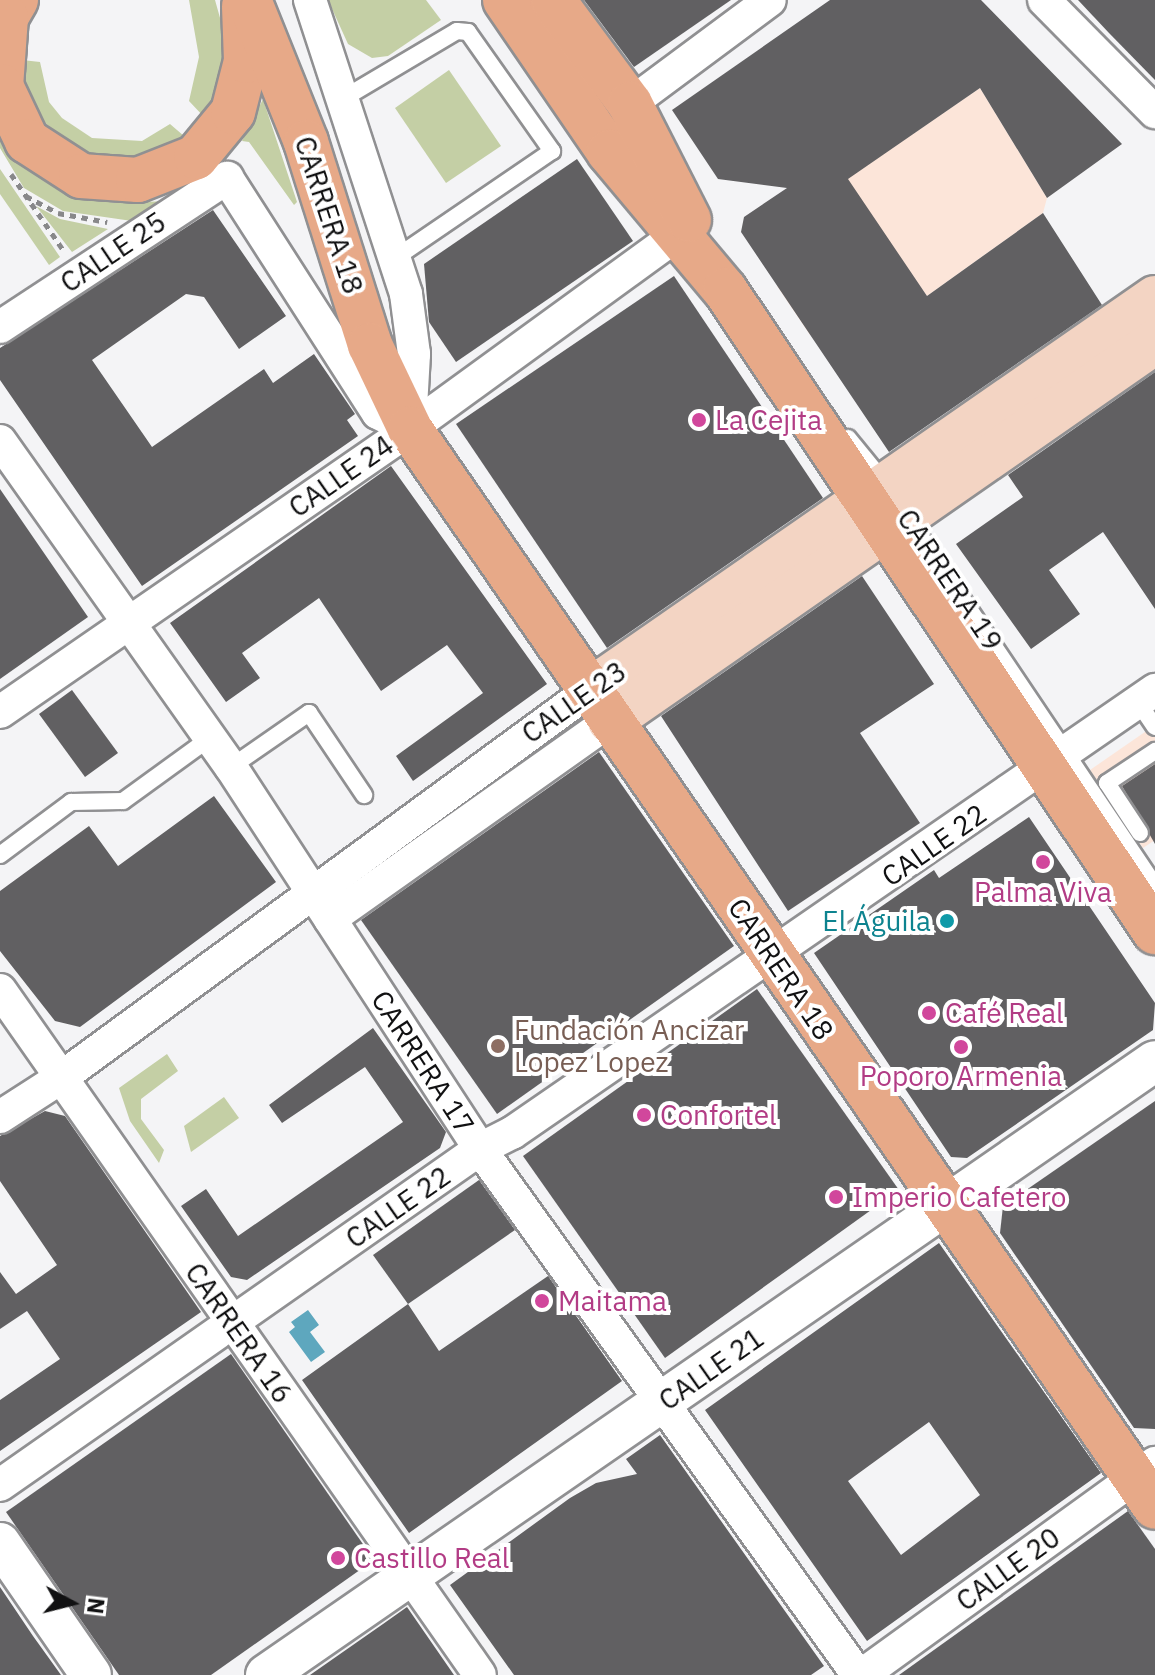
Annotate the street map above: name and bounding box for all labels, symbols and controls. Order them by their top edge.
street label: CARRERA 18 [288,132,370,298]
street label: CALLE 25 [54,205,172,299]
place label: La Cejita [715,403,822,437]
marker: La Cejita [690,411,708,429]
street label: CALLE 24 [282,428,400,524]
street label: CARRERA 19 [890,503,1010,657]
street label: CALLE 23 [515,654,633,750]
street label: CALLE 22 [875,797,993,893]
marker: Palma Viva [1034,853,1052,871]
place label: Palma Viva [974,875,1112,909]
street label: CARRERA 18 [721,892,841,1046]
place label: El Águila [822,904,931,938]
marker: El Águila [938,912,956,930]
street label: CARRERA 17 [364,984,482,1140]
place label: Café Real [945,996,1064,1030]
marker: Café Real [920,1004,938,1022]
place label: Fundación Ancizar Lopez Lopez [514,1013,744,1079]
marker: Fundación Ancizar Lopez Lopez [489,1037,507,1055]
marker: Poporo Armenia [952,1038,970,1056]
place label: Poporo Armenia [860,1059,1062,1093]
place label: Confortel [660,1098,777,1132]
marker: Confortel [635,1106,653,1124]
street label: CALLE 22 [339,1159,457,1255]
place label: Imperio Cafetero [852,1180,1066,1214]
marker: Imperio Cafetero [827,1188,845,1206]
street label: CARRERA 16 [178,1256,300,1410]
place label: Maitama [558,1284,667,1318]
marker: Maitama [533,1292,551,1310]
street label: CALLE 21 [652,1321,770,1417]
street label: CALLE 20 [950,1520,1066,1618]
place label: Castillo Real [354,1541,509,1575]
marker: Castillo Real [329,1549,347,1567]
north arrow [32,1563,112,1643]
text: N [81,1596,112,1616]

